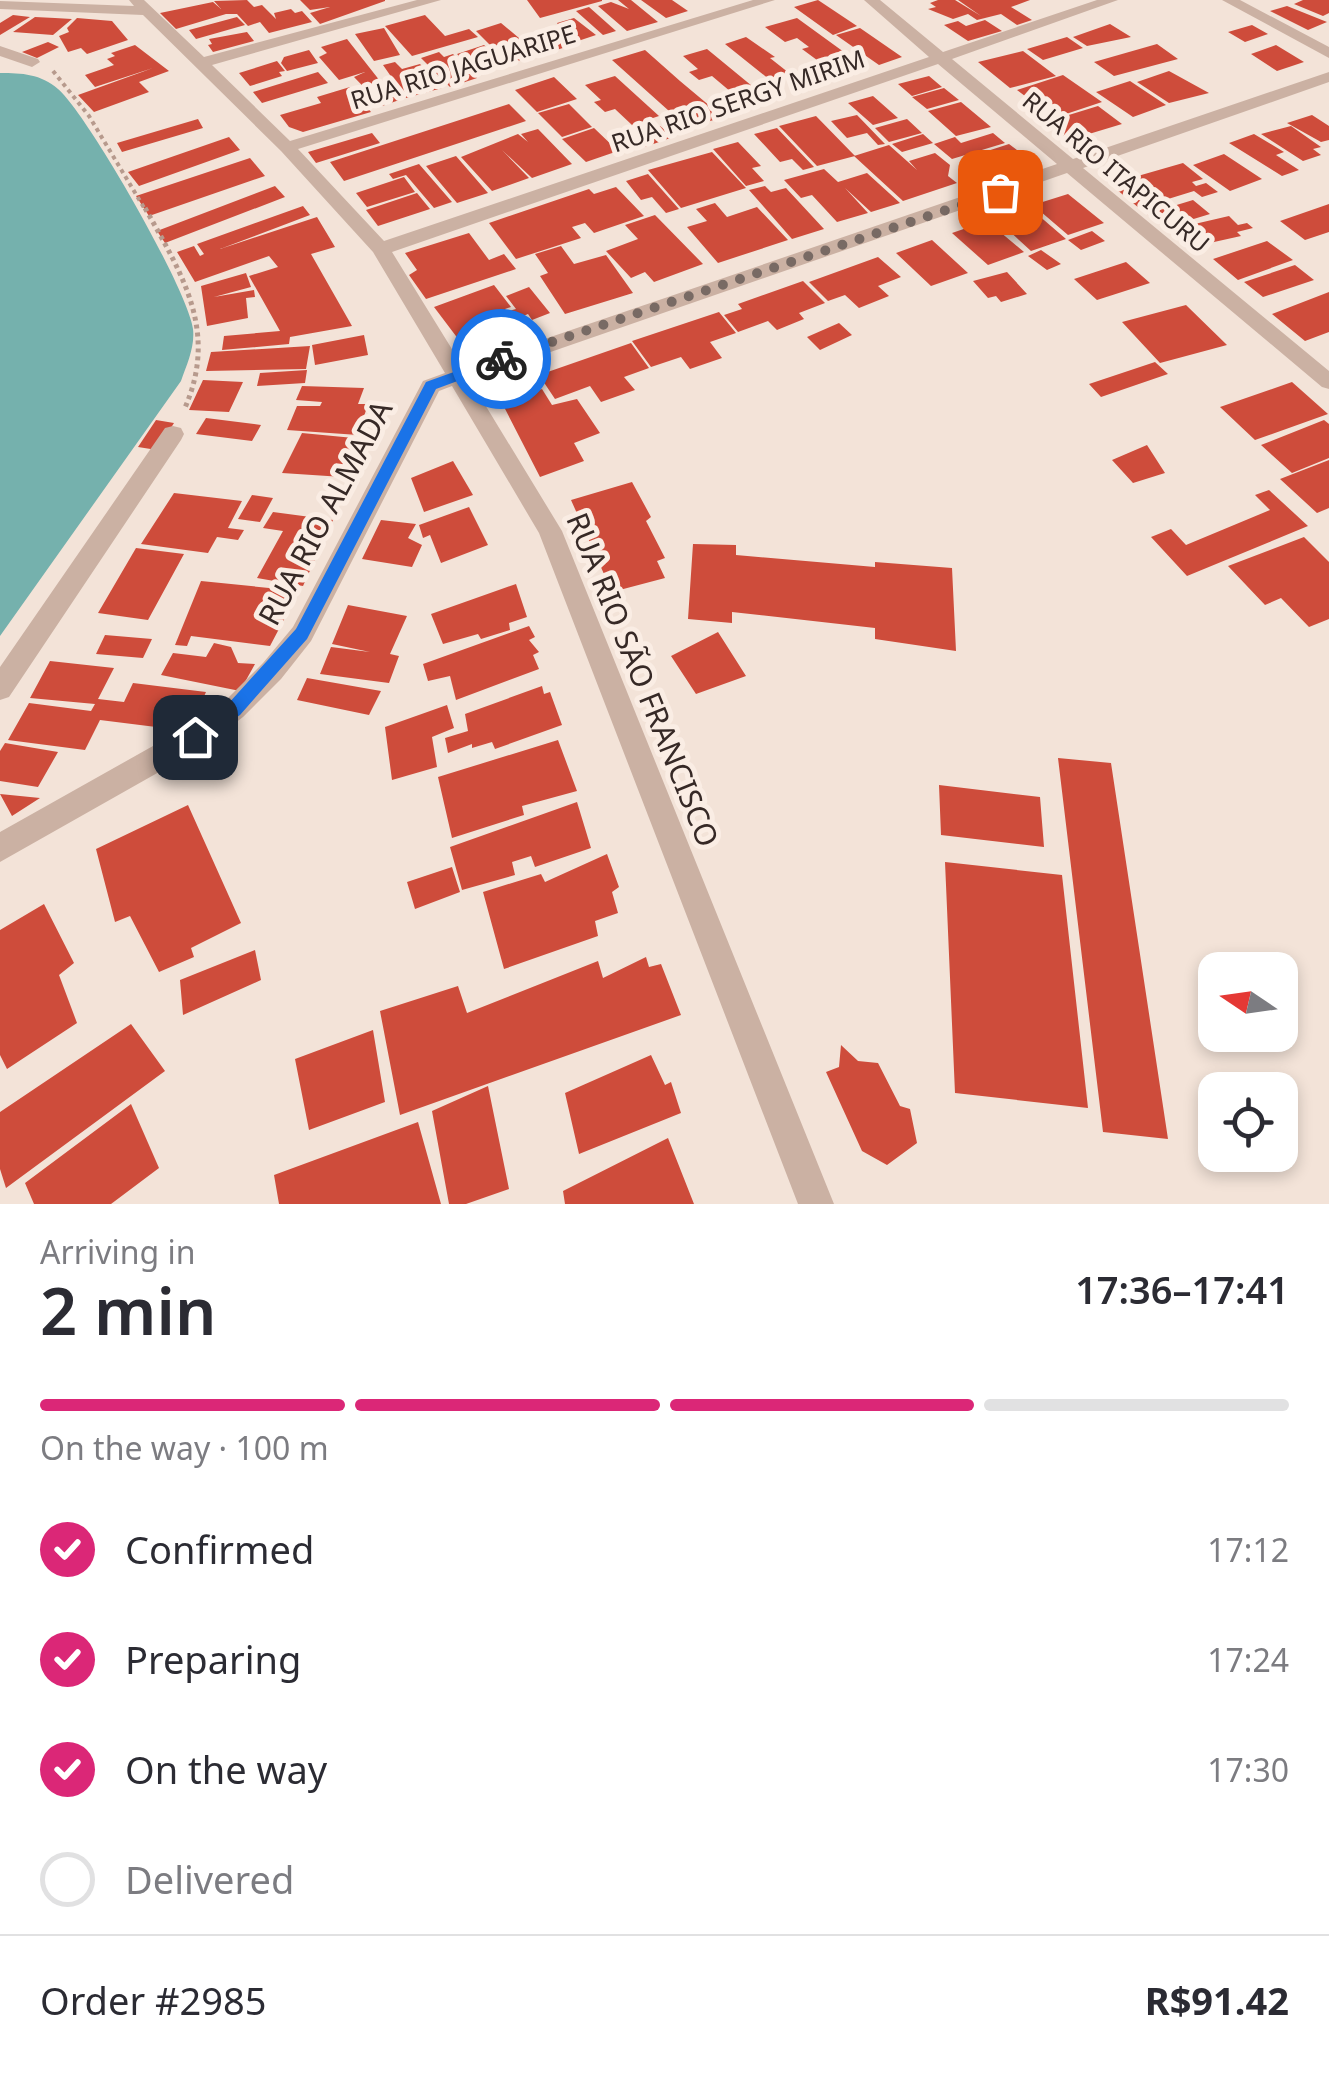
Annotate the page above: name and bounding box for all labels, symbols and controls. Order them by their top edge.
street label: RUA RIO JAGUARIPE [346,16,579,116]
street label: RUA RIO SERGY MIRIM [606,41,869,159]
street label: RUA RIO ITAPICURU [1016,83,1217,260]
pin [958,150,1043,235]
icon: bag [973,165,1028,220]
courier [451,309,551,409]
icon: bike [474,332,529,387]
street label: RUA RIO ALMADA [248,392,402,632]
street label: RUA RIO SÃO FRANCISCO [557,506,729,853]
pin [153,695,238,780]
icon: home [168,710,223,765]
north arrow [1198,952,1298,1052]
map controls [1198,952,1298,1172]
button: locate [1198,1072,1298,1172]
text: Arriving in [40,1230,195,1273]
text: 17:36–17:41 [1075,1263,1289,1315]
text: 2 min [40,1266,216,1354]
text: On the way · 100 m [40,1426,329,1469]
icon: check [40,1522,95,1577]
text: Confirmed [125,1523,314,1575]
text: 17:12 [1207,1528,1289,1571]
icon: check [40,1632,95,1687]
text: Preparing [125,1633,301,1685]
text: 17:24 [1207,1638,1289,1681]
icon: check [40,1742,95,1797]
text: On the way [125,1743,327,1795]
text: 17:30 [1207,1748,1289,1791]
text: Delivered [125,1853,294,1905]
text: Order #2985 [40,1974,266,2026]
text: R$91.42 [1145,1974,1289,2026]

